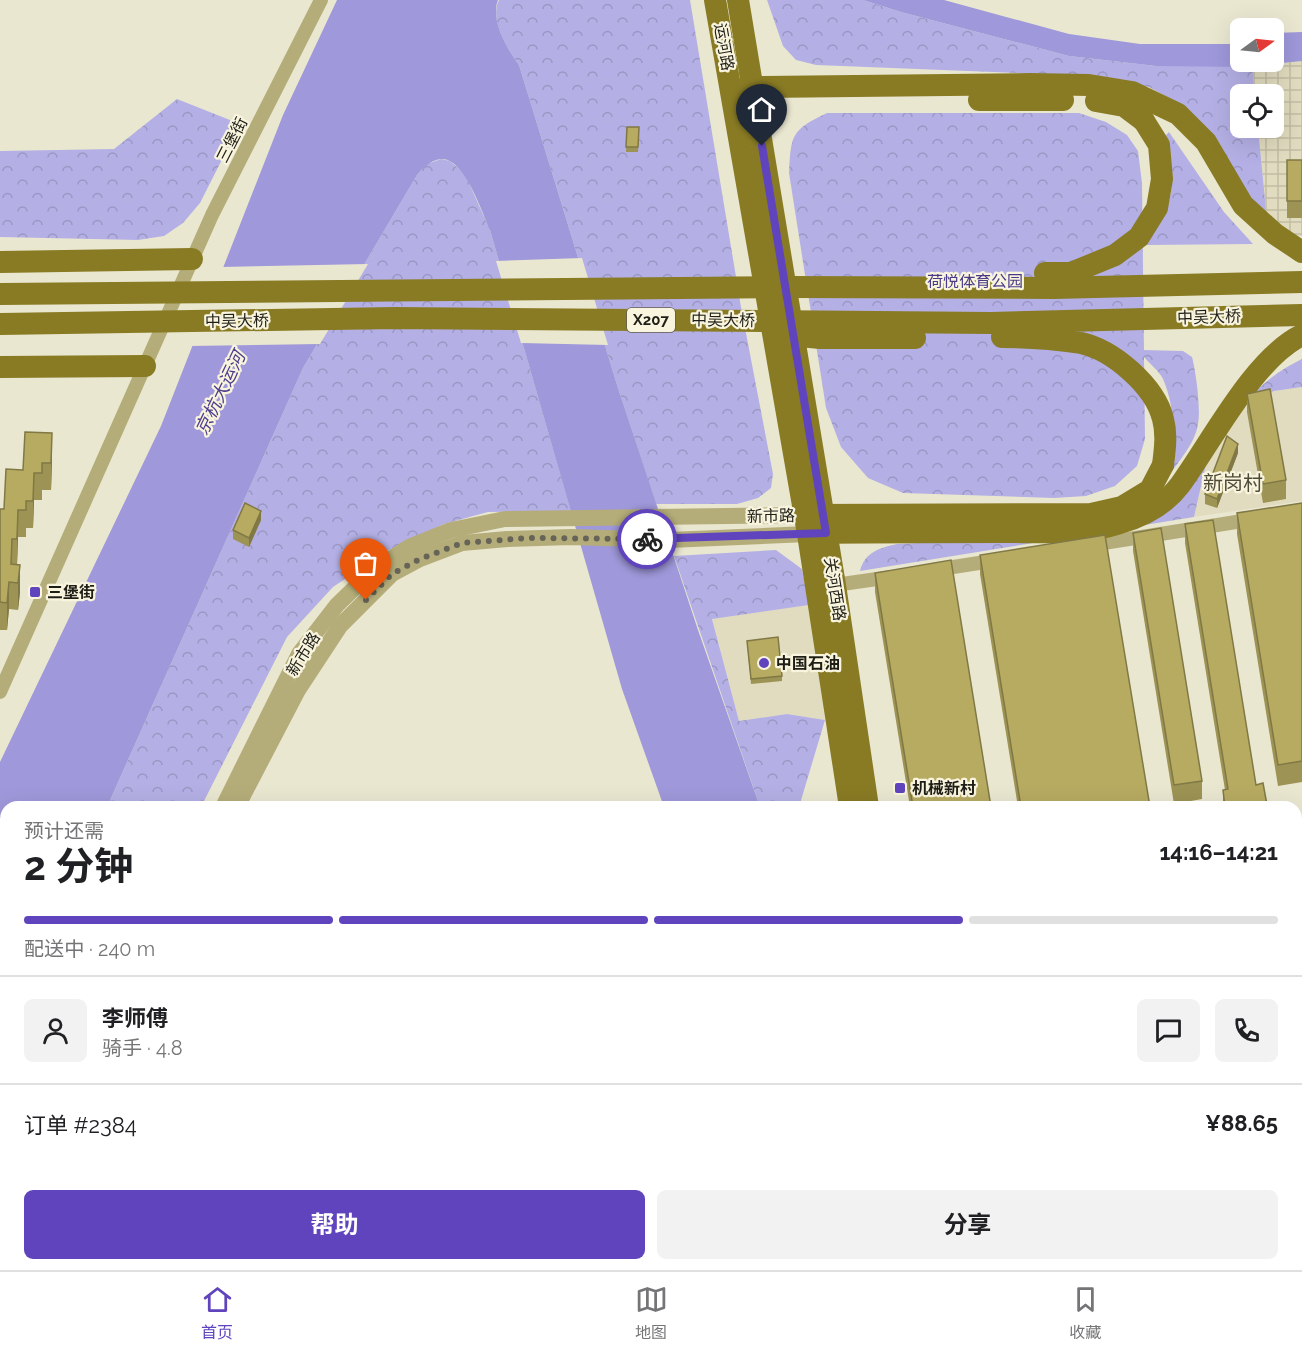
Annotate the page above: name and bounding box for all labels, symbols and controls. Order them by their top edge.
north arrow [1230,18,1284,72]
map controls [1230,18,1284,138]
street label: 运河路 [710,22,738,72]
pin [736,84,787,146]
button: locate [1230,84,1284,138]
icon: home [745,93,778,126]
street label: 三堡街 [213,114,251,166]
park label: 荷悦体育公园 [927,272,1023,291]
street label: 中吴大桥 [1177,306,1241,328]
road number: X207 [627,308,675,332]
street label: 中吴大桥 [691,310,755,330]
street label: 中吴大桥 [205,311,269,331]
water label: 京杭大运河 [191,345,250,438]
district label: 新岗村 [1203,471,1263,495]
street label: 新市路 [747,506,795,526]
courier [617,509,677,569]
icon: bike [631,523,664,556]
pin [340,538,391,600]
icon: bag [349,547,382,580]
street label: 关河西路 [821,556,849,622]
place label: 三堡街 [47,583,95,602]
marker: 三堡街 [28,585,42,599]
street label: 新市路 [282,629,324,679]
place label: 中国石油 [776,654,840,673]
marker: 中国石油 [757,656,771,670]
place label: 机械新村 [912,779,976,798]
marker: 机械新村 [893,781,907,795]
text: 预计还需 [24,819,104,843]
text: 14:16–14:21 [1160,839,1278,865]
text: 2 分钟 [24,843,133,889]
text: 配送中 · 240 m [24,937,155,961]
button: person [24,999,87,1062]
button: chat [1137,999,1200,1062]
button: phone [1215,999,1278,1062]
text: 李师傅 [102,1005,168,1031]
text: 骑手 · 4.8 [102,1036,183,1060]
text: ¥88.65 [1205,1110,1278,1136]
text: 订单 #2384 [24,1112,137,1138]
button: 帮助 [24,1190,645,1259]
button: 分享 [657,1190,1278,1259]
tab: 首页 [201,1283,234,1343]
tab: 地图 [635,1283,668,1343]
tab: 收藏 [1069,1283,1102,1343]

